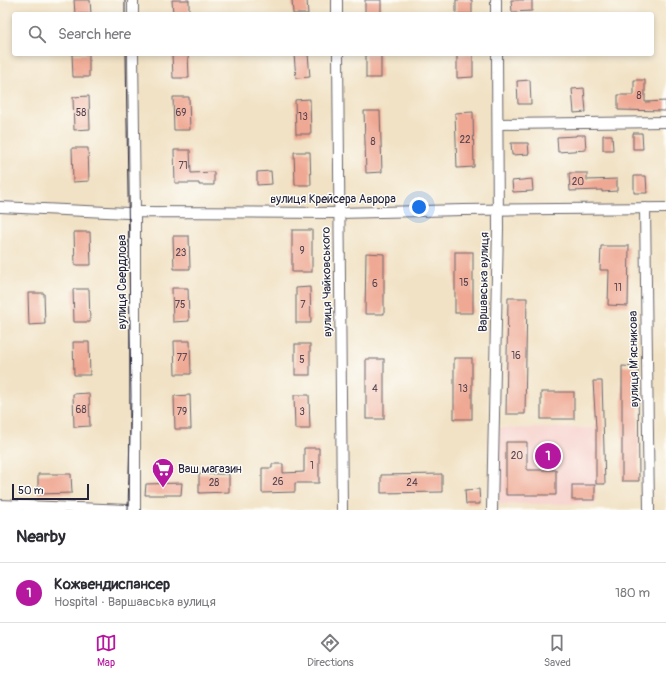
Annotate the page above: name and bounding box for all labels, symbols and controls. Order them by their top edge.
search box [12,12,654,56]
icon: search [26,23,48,45]
text: Search here [58,25,131,44]
house number: 8 [636,90,642,102]
house number: 58 [76,107,86,119]
house number: 69 [176,107,186,119]
house number: 13 [298,111,308,123]
house number: 22 [459,134,471,146]
house number: 8 [370,136,376,148]
house number: 71 [178,160,188,172]
house number: 20 [572,176,584,188]
street label: вулиця Крейсера Аврора [270,192,396,207]
your location [409,197,429,217]
street label: вулиця Чайковського [319,226,335,337]
street label: Варшавська вулиця [476,232,492,332]
street label: вулиця Свердлова [115,234,130,329]
house number: 9 [299,245,305,257]
house number: 23 [176,247,187,259]
house number: 15 [459,277,469,289]
house number: 6 [372,278,378,290]
house number: 11 [614,282,622,294]
house number: 75 [175,299,185,311]
house number: 7 [300,299,306,311]
street label: вулиця М'ясникова [626,310,642,407]
house number: 16 [511,350,521,362]
house number: 77 [177,352,188,364]
house number: 5 [299,354,305,366]
house number: 4 [372,383,378,395]
house number: 13 [458,383,468,395]
house number: 68 [76,404,86,416]
house number: 79 [177,406,187,418]
house number: 3 [299,406,305,418]
pin: 1 [535,441,561,471]
house number: 20 [511,450,523,462]
supermarket icon: Ваш магазин [150,456,176,489]
house number: 1 [310,460,314,472]
place label: Ваш магазин [178,462,242,477]
house number: 26 [272,476,284,488]
house number: 28 [209,477,219,489]
house number: 24 [406,477,418,489]
scale bar [12,482,89,501]
text: 50 m [18,484,44,497]
text: Nearby [16,526,65,547]
text: Кожвендиспансер [54,575,170,594]
text: 1 [26,585,32,601]
text: 180 m [615,585,650,601]
text: Hospital · Варшавська вулиця [54,594,216,610]
tab: Map [95,632,117,669]
tab: Directions [307,632,354,669]
tab: Saved [544,632,571,669]

